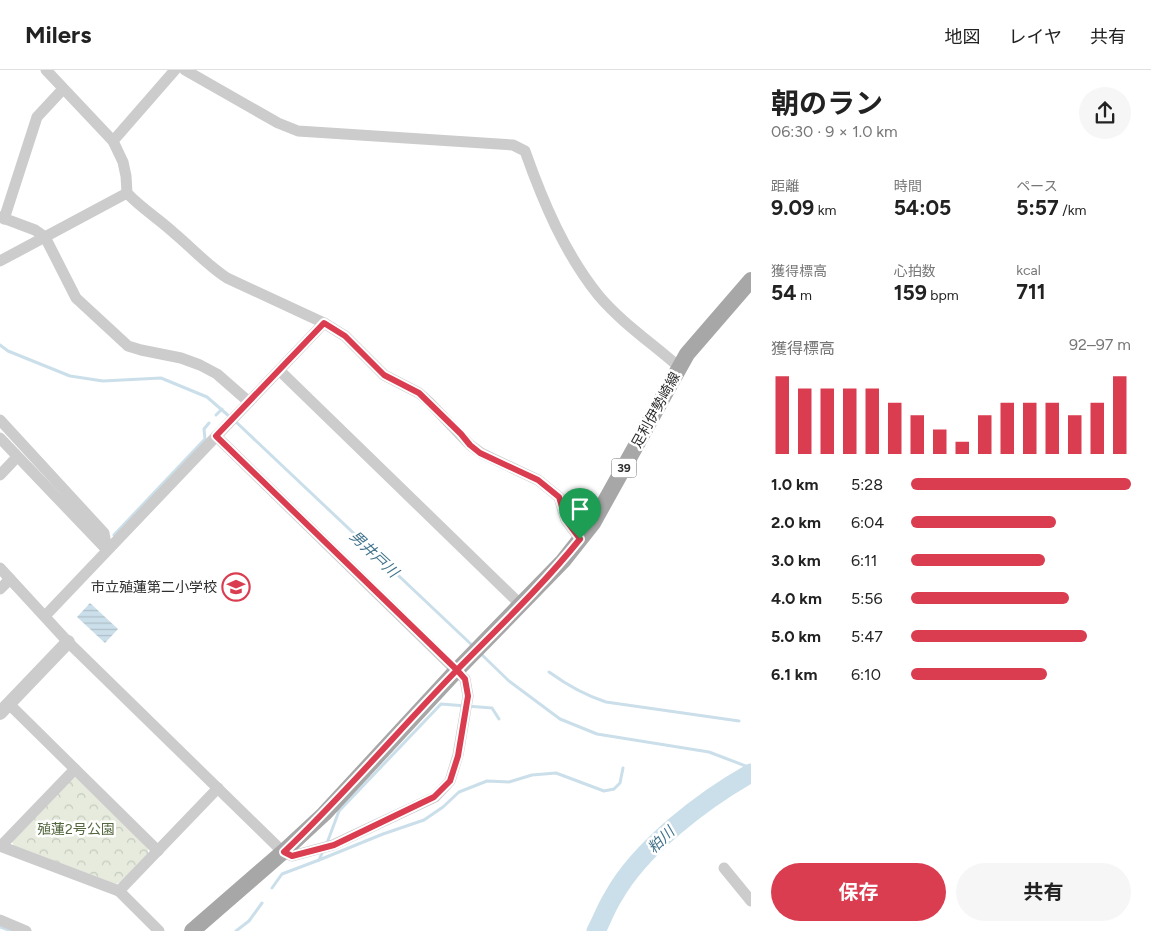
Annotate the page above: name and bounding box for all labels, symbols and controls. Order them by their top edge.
text: Milers [25,20,91,49]
text: 地図 [945,26,981,48]
text: レイヤ [1009,26,1062,48]
text: 共有 [1090,26,1126,48]
text: 朝のラン [771,86,883,120]
button: share [1079,87,1131,139]
text: 06:30 · 9 × 1.0 km [771,122,898,141]
text: 距離 [771,178,799,195]
text: 時間 [894,178,922,195]
text: ペース [1016,178,1058,195]
text: 9.09 [771,195,814,220]
text: 54:05 [894,195,951,220]
text: 5:57 [1016,195,1059,220]
text: km [814,202,836,219]
text: /km [1059,202,1086,219]
text: kcal [1016,262,1041,279]
text: 獲得標高 [771,263,827,280]
text: 心拍数 [894,263,936,280]
text: 711 [1016,279,1046,304]
text: 54 [771,280,797,305]
text: 159 [894,280,927,305]
text: m [797,287,812,304]
text: bpm [927,287,959,304]
text: 92–97 m [1069,335,1131,354]
text: 獲得標高 [771,339,835,358]
street label: 足利伊勢崎線 [628,369,684,451]
road number: 39 [612,458,636,478]
text: 1.0 km [771,475,818,494]
text: 5:28 [851,475,883,494]
pin [559,488,601,539]
icon: arrive [566,495,594,523]
text: 2.0 km [771,513,821,532]
text: 6:04 [851,513,884,532]
water label: 男井戸川 [346,527,404,582]
text: 3.0 km [771,551,821,570]
text: 6:11 [851,551,877,570]
school or university icon: 市立殖蓮第二小学校 [221,572,251,602]
place label: 市立殖蓮第二小学校 [91,579,217,596]
text: 4.0 km [771,589,822,608]
text: 5:56 [851,589,883,608]
text: 5.0 km [771,627,821,646]
text: 5:47 [851,627,883,646]
text: 6.1 km [771,665,817,684]
text: 6:10 [851,665,881,684]
park label: 殖蓮2号公園 [37,821,115,838]
water label: 粕川 [644,822,679,857]
button: 保存 [771,863,946,921]
button: 共有 [956,863,1131,921]

